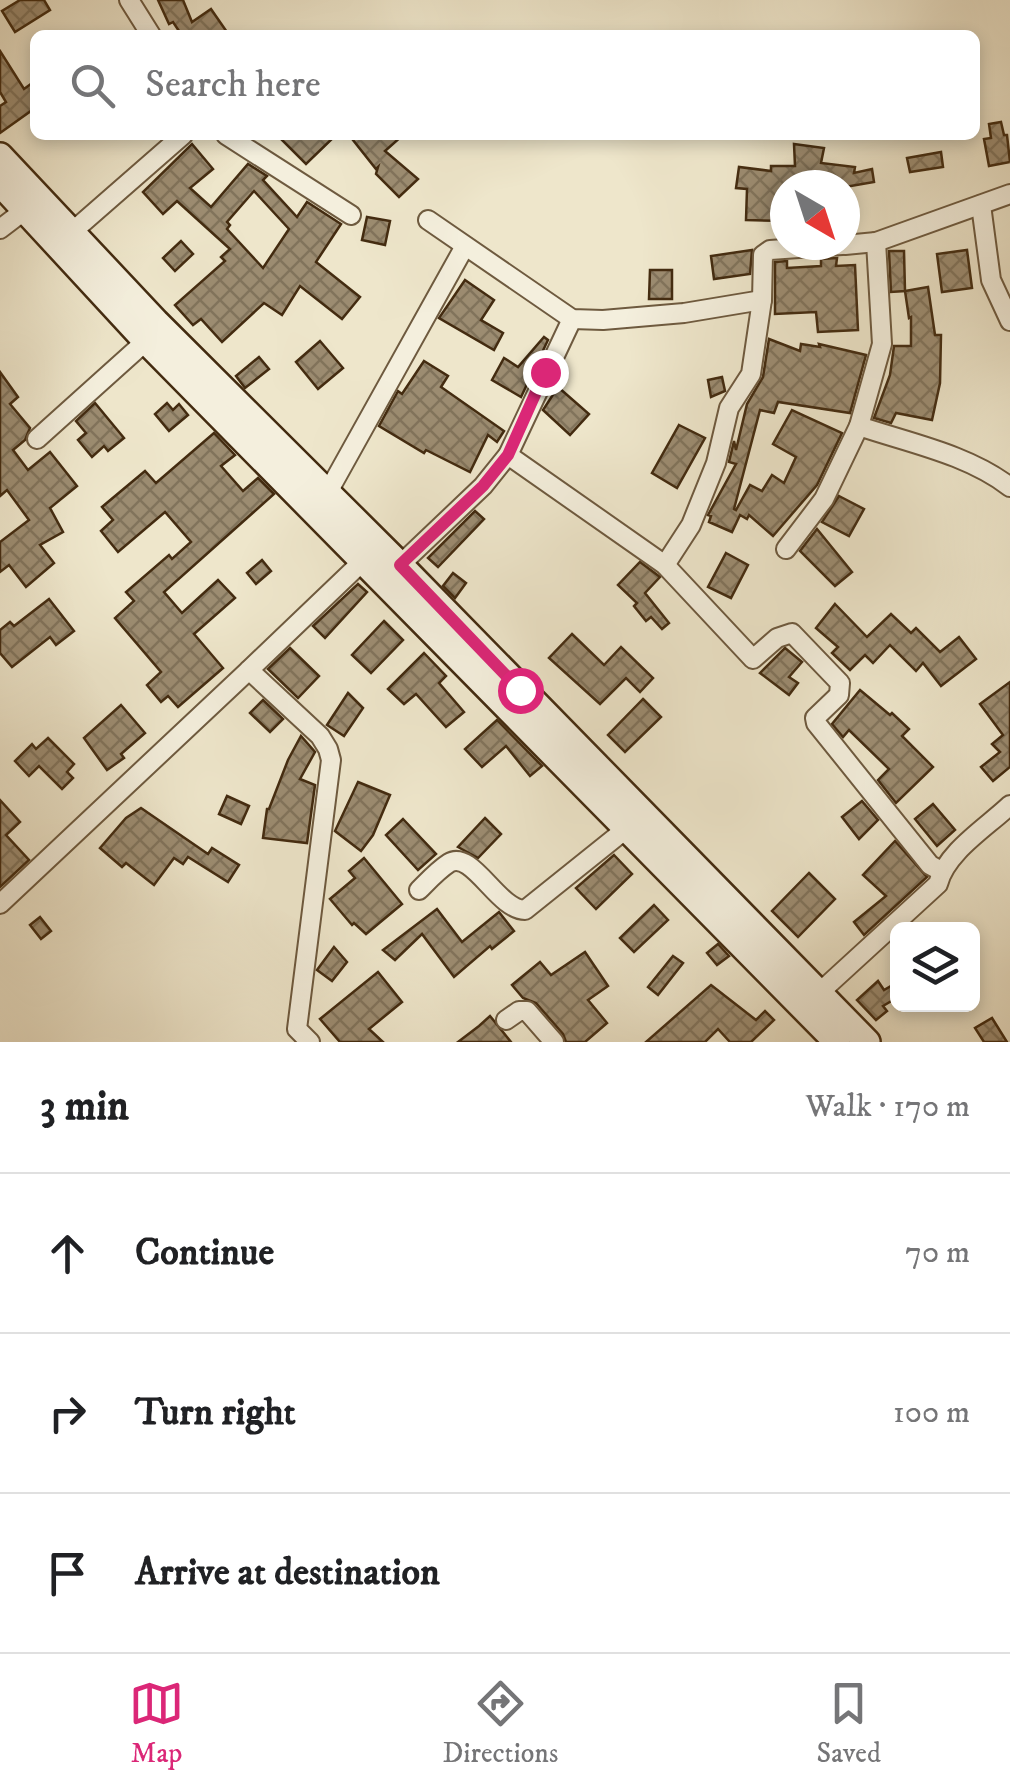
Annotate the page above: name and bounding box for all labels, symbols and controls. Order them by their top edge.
search box [30,30,980,140]
icon: search [65,58,120,113]
text: Search here [145,61,321,109]
north arrow [770,170,860,260]
route end [523,350,569,396]
route start [498,668,544,714]
map controls [890,922,980,1012]
button: layers [890,922,980,1012]
text: 3 min [40,1081,129,1133]
text: Walk · 170 m [805,1087,970,1127]
icon: ahead [40,1226,95,1281]
text: Continue [135,1229,274,1277]
text: 70 m [905,1233,970,1273]
icon: right [40,1386,95,1441]
text: Turn right [135,1389,296,1437]
text: 100 m [893,1393,970,1433]
icon: arrive [40,1546,95,1601]
text: Arrive at destination [135,1549,440,1597]
tab: Map [129,1676,184,1771]
tab: Directions [442,1676,558,1771]
tab: Saved [817,1676,881,1771]

